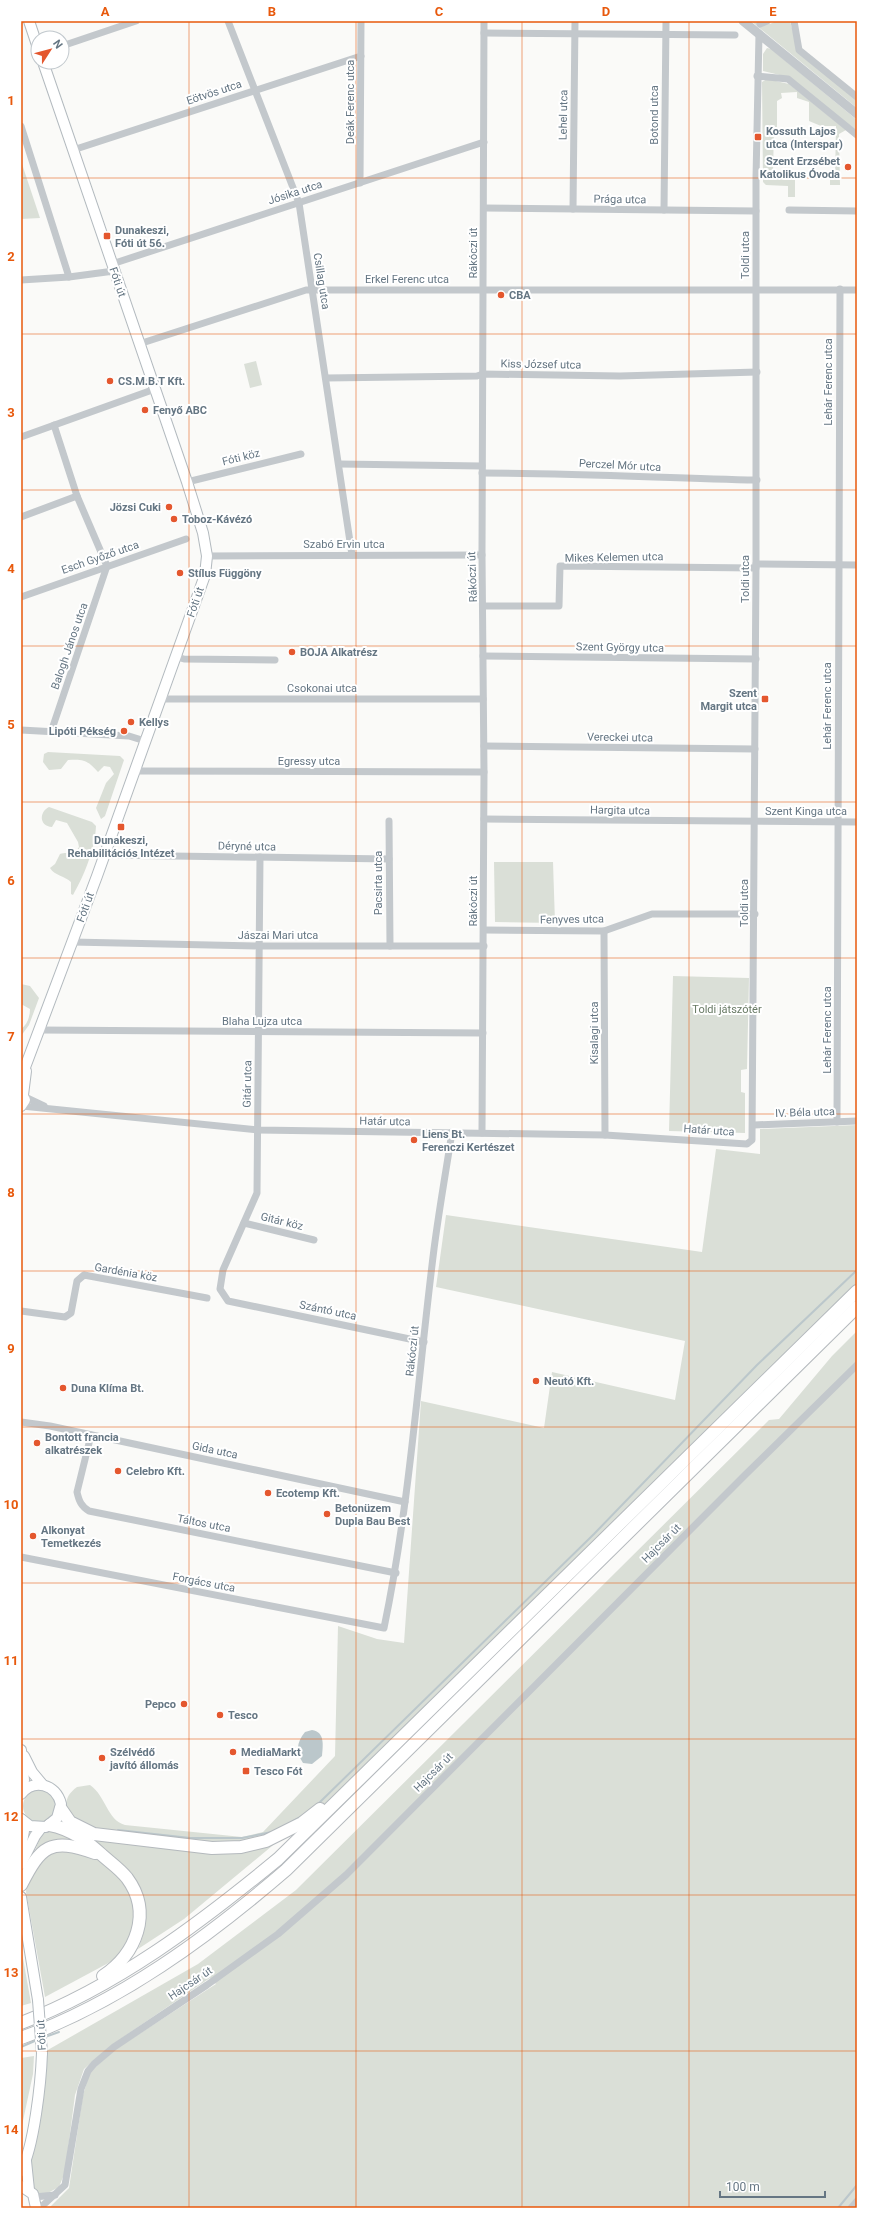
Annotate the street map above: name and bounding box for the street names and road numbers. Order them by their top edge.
street label: Deák Ferenc utca [344,60,357,144]
street label: Eötvös utca [185,77,243,108]
street label: Botond utca [648,85,661,145]
street label: Lehel utca [557,90,570,140]
street label: Jósika utca [266,178,324,207]
street label: Prága utca [594,193,646,206]
street label: Rákóczi út [467,227,480,278]
street label: Toldi utca [739,231,752,279]
street label: Csillag utca [311,252,332,310]
street label: Fóti út [106,265,129,299]
street label: Erkel Ferenc utca [365,273,449,286]
street label: Lehár Ferenc utca [822,338,835,426]
street label: Kiss József utca [500,357,582,372]
street label: Fóti köz [221,446,262,468]
street label: Perczel Mór utca [578,457,661,474]
street label: Esch Győző utca [60,538,141,577]
street label: Szabó Ervin utca [303,538,385,551]
street label: Mikes Kelemen utca [565,550,664,565]
street label: Rákóczi út [465,551,480,603]
street label: Toldi utca [739,555,752,603]
street label: Fóti út [184,585,207,619]
street label: Balogh János utca [49,601,90,691]
street label: Szent György utca [576,640,664,655]
street label: Lehár Ferenc utca [821,662,834,750]
street label: Csokonai utca [287,682,357,695]
street label: Vereckei utca [587,730,653,745]
street label: Egressy utca [278,755,340,768]
street label: Hargita utca [590,803,650,818]
street label: Szent Kinga utca [765,805,847,818]
street label: Déryné utca [218,839,276,854]
street label: Pacsirta utca [372,851,385,915]
street label: Rákóczi út [467,875,480,926]
street label: Toldi utca [738,879,751,927]
street label: Fóti út [74,890,97,924]
street label: Fenyves utca [540,912,604,927]
street label: Jászai Mari utca [238,929,318,942]
street label: Lehár Ferenc utca [821,986,834,1074]
street label: Kisalagi utca [588,1002,601,1064]
street label: Blaha Lujza utca [222,1015,302,1028]
street label: Gitár utca [241,1060,254,1108]
street label: IV. Béla utca [775,1105,835,1120]
street label: Határ utca [359,1115,411,1128]
street label: Határ utca [683,1122,735,1139]
street label: Gitár köz [259,1210,305,1233]
street label: Gardénia köz [93,1261,159,1285]
street label: Szántó utca [298,1298,358,1323]
street label: Rákóczi út [403,1325,422,1377]
street label: Gida utca [191,1439,239,1462]
street label: Táltos utca [176,1512,232,1535]
street label: Hajcsár út [639,1521,684,1566]
street label: Forgács utca [171,1570,236,1595]
street label: Hajcsár út [411,1750,456,1795]
street label: Hajcsár út [166,1964,215,2003]
street label: Fóti út [34,2019,49,2051]

